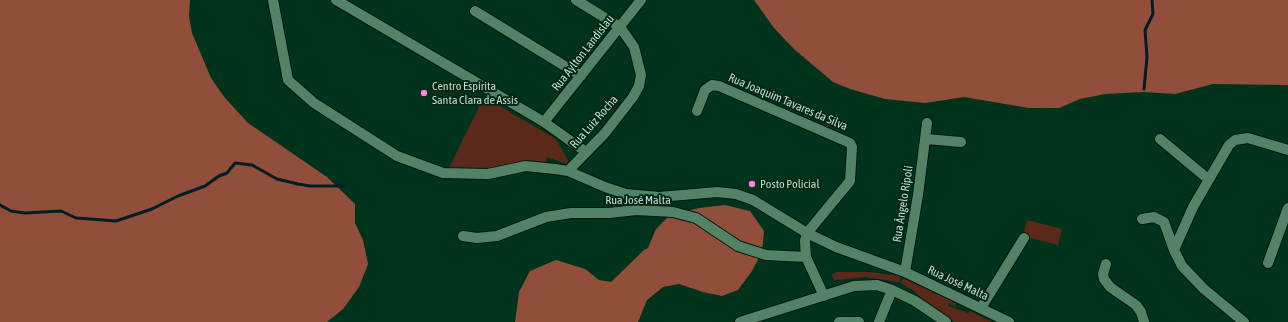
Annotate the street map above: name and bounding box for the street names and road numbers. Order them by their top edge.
street label: Rua Aylton Landislau [549,12,617,94]
street label: Rua Joaquim Tavares da Silva [726,70,850,134]
street label: Rua Luiz Rocha [567,92,621,152]
street label: Rua Ângelo Ripoli [890,165,916,243]
street label: Rua José Malta [605,193,671,207]
street label: Rua José Malta [925,263,991,303]

